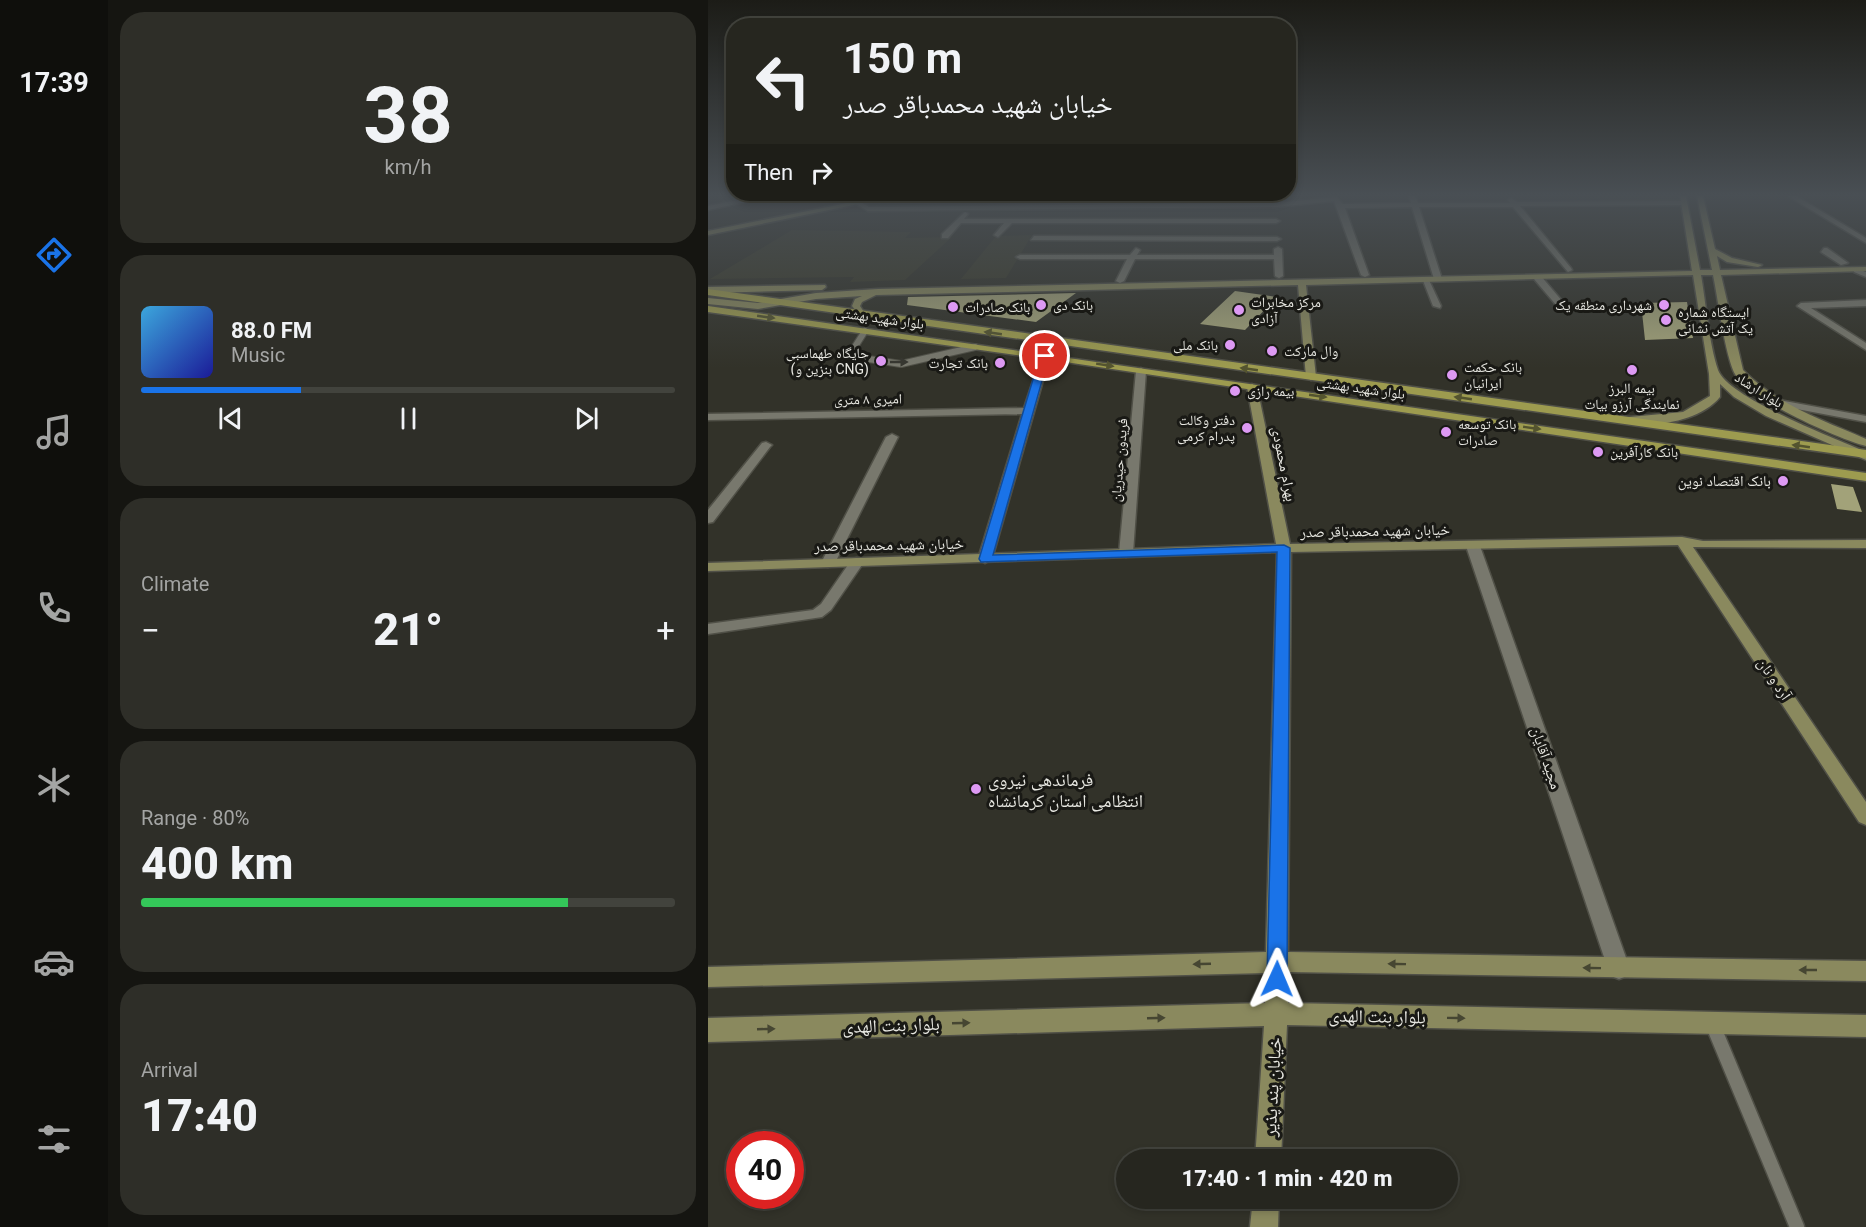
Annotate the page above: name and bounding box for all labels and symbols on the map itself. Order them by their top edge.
place label: مرکز مخابرات آزادی [1251,294,1321,327]
place label: بانک دی [1053,297,1093,314]
place label: شهرداری منطقه یک [1555,297,1652,314]
marker: بانک دی [1034,298,1048,312]
marker: شهرداری منطقه یک [1657,298,1671,312]
place label: بانک صادرات [965,299,1031,316]
marker: بانک صادرات [946,300,960,314]
marker: مرکز مخابرات آزادی [1232,303,1246,317]
street label: بلوار شهید بهشتی [835,304,925,333]
place label: ایستگاه شماره یک آتش نشانی [1678,304,1753,337]
one-way arrow [757,313,776,322]
marker: ایستگاه شماره یک آتش نشانی [1659,313,1673,327]
one-way arrow [984,328,1003,338]
pin [1019,330,1070,381]
place label: بانک ملی [1173,337,1218,354]
marker: بانک ملی [1223,338,1237,352]
place label: وال مارکت [1284,343,1338,360]
marker: وال مارکت [1265,344,1279,358]
place label: جایگاه طهماسبی (بنزین و CNG) [786,345,869,378]
marker: جایگاه طهماسبی (بنزین و CNG) [874,354,888,368]
place label: بانک تجارت [929,355,988,372]
marker: بانک تجارت [993,356,1007,370]
one-way arrow [890,357,909,367]
place label: بانک حکمت ایرانیان [1464,359,1522,392]
one-way arrow [1095,360,1114,369]
marker: بیمه البرز نمایندگی آرزو بیات [1625,363,1639,377]
one-way arrow [1239,364,1258,373]
marker: بانک حکمت ایرانیان [1445,368,1459,382]
street label: بلوار ارشاد [1732,369,1786,412]
street label: بلوار شهید بهشتی [1316,374,1406,403]
place label: بیمه البرز نمایندگی آرزو بیات [1584,380,1680,413]
place label: بیمه رازی [1247,383,1294,400]
marker: بیمه رازی [1228,384,1242,398]
street label: امیری ۸ متری [834,390,902,409]
one-way arrow [1309,392,1328,401]
one-way arrow [1453,394,1472,403]
place label: دفتر وکالت پدرام کرمی [1177,412,1235,446]
place label: بانک توسعه صادرات [1458,416,1516,449]
street label: فریدون حیدریان [1107,417,1132,502]
marker: دفتر وکالت پدرام کرمی [1240,421,1254,435]
one-way arrow [1523,423,1542,432]
street label: بهرام محمودی [1267,425,1300,503]
marker: بانک توسعه صادرات [1439,425,1453,439]
one-way arrow [1792,441,1811,450]
place label: بانک کارآفرین [1610,444,1678,461]
marker: بانک کارآفرین [1591,445,1605,459]
place label: بانک اقتصاد نوین [1678,472,1771,491]
marker: بانک اقتصاد نوین [1776,474,1790,488]
street label: خیابان شهید محمدباقر صدر [1299,521,1451,542]
street label: خیابان شهید محمدباقر صدر [813,535,965,556]
street label: آرد و نان [1753,655,1795,705]
street label: مجید آقایان [1526,725,1565,792]
place label: فرماندهی نیروی انتظامی استان کرمانشاه [988,769,1143,812]
marker: فرماندهی نیروی انتظامی استان کرمانشاه [969,782,983,796]
position arrow [1245,947,1309,1011]
one-way arrow [1192,959,1211,969]
one-way arrow [1387,960,1406,969]
one-way arrow [1582,963,1601,973]
one-way arrow [1798,965,1817,975]
street label: بلوار بنت الهدی [1328,1005,1426,1028]
street label: بلوار بنت الهدی [842,1013,940,1038]
one-way arrow [1147,1013,1166,1022]
one-way arrow [1447,1013,1466,1023]
one-way arrow [952,1018,971,1028]
one-way arrow [757,1024,776,1033]
street label: خیابان پند پذیر [1259,1037,1286,1138]
speed limit sign: 40 [726,1131,804,1209]

